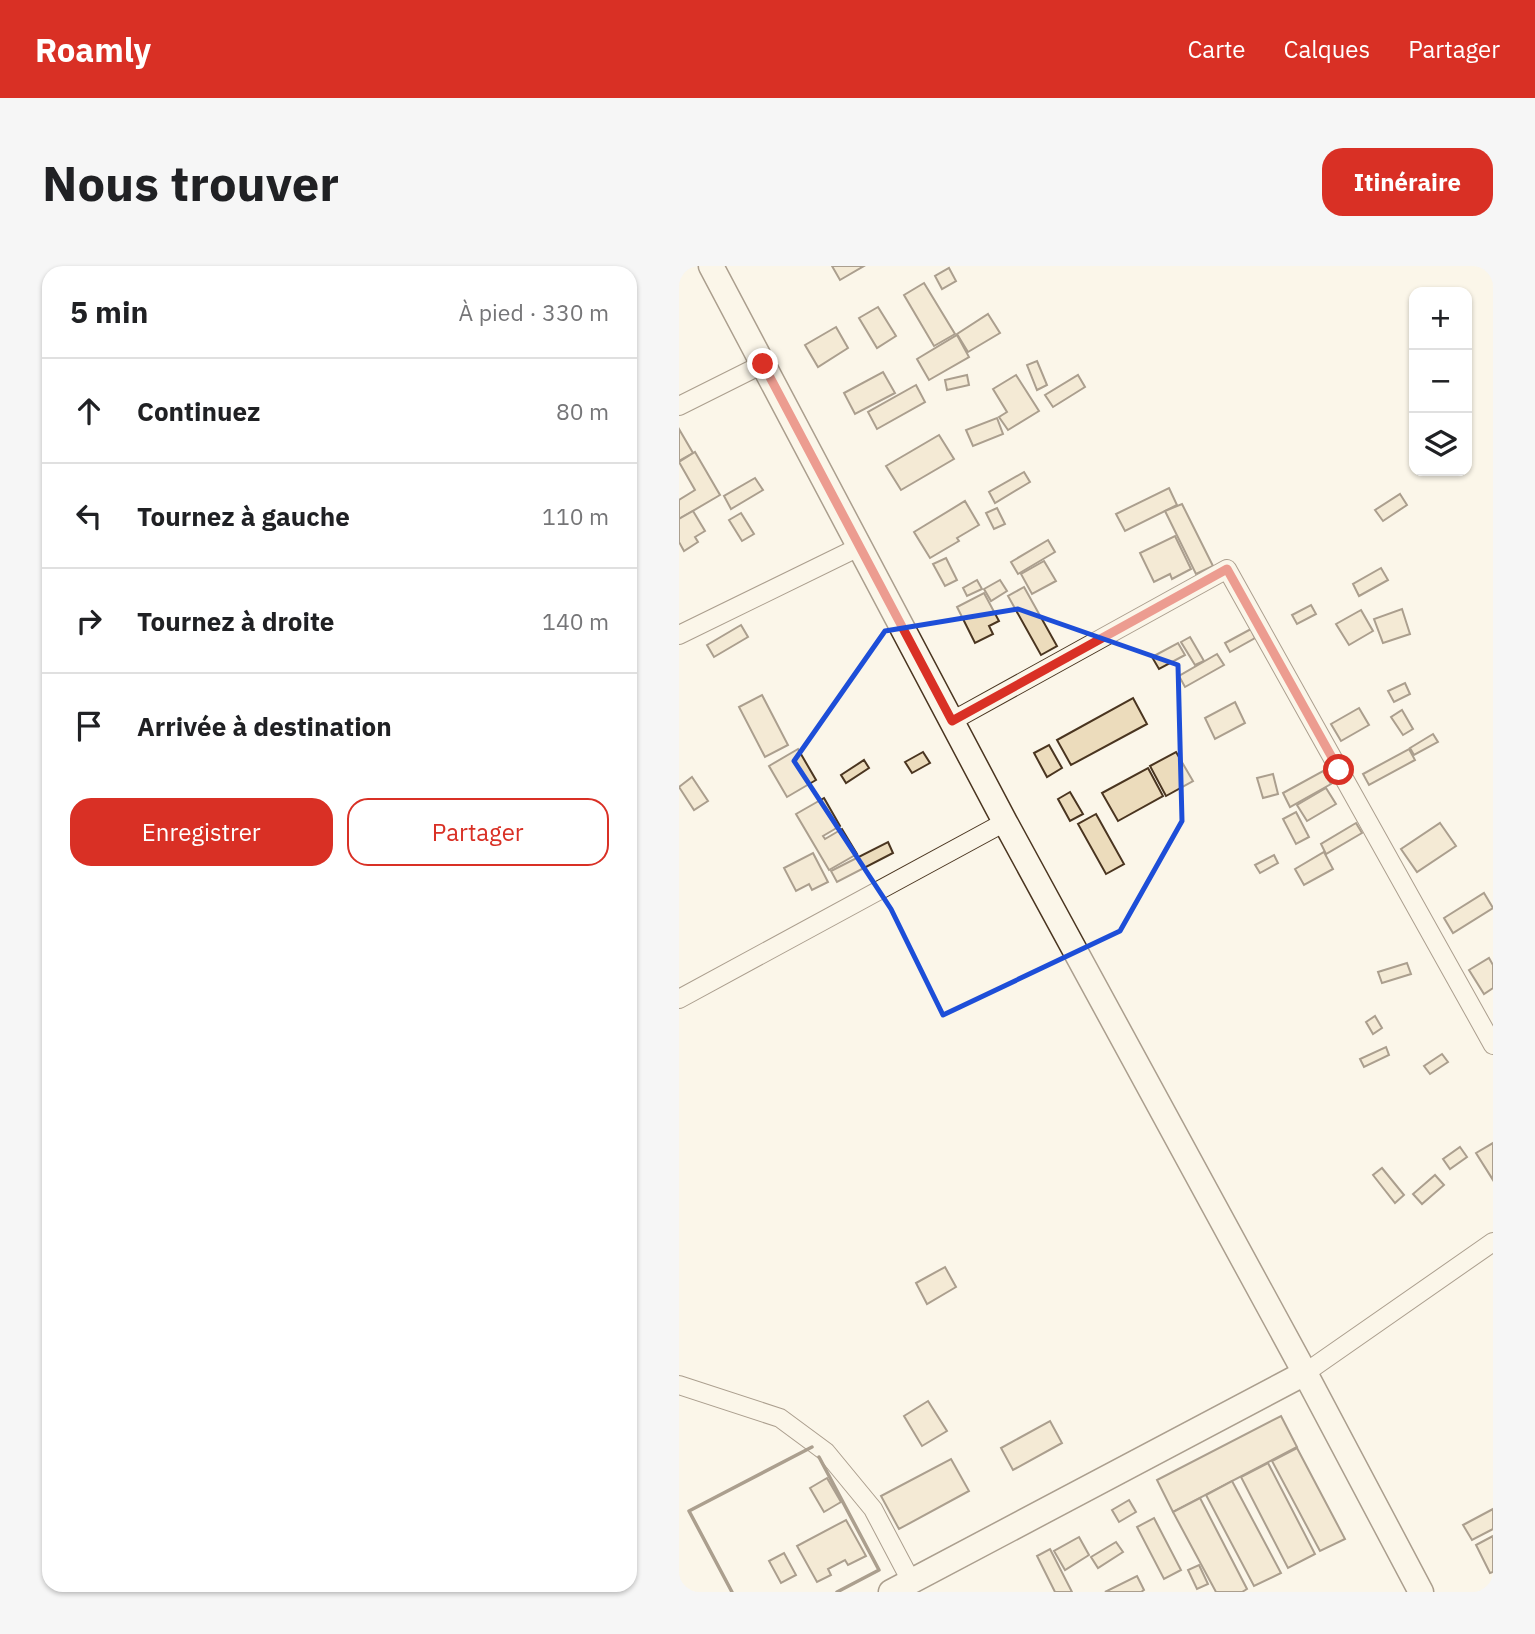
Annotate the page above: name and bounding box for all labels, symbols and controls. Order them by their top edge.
text: Roamly [35,28,151,71]
text: Carte [1187,33,1246,65]
text: Calques [1284,33,1370,65]
text: Partager [1408,33,1500,65]
button: Itinéraire [1322,148,1493,216]
text: Nous trouver [42,151,339,214]
map controls [1409,287,1472,476]
button: + [1409,287,1472,350]
text: 5 min [70,292,148,331]
text: À pied · 330 m [459,297,609,327]
route end [747,348,778,379]
button: − [1409,350,1472,413]
icon: ahead [70,392,108,430]
text: Continuez [137,394,260,428]
text: 80 m [556,396,609,426]
button: layers [1409,413,1472,476]
icon: left [70,497,108,535]
text: Tournez à gauche [137,499,350,533]
text: 110 m [542,501,609,531]
icon: right [70,602,108,640]
text: Tournez à droite [137,604,334,638]
text: 140 m [542,606,609,636]
icon: arrive [70,707,108,745]
text: Arrivée à destination [137,709,392,743]
route start [1323,754,1354,785]
button: Enregistrer [70,798,333,866]
button: Partager [347,798,609,866]

